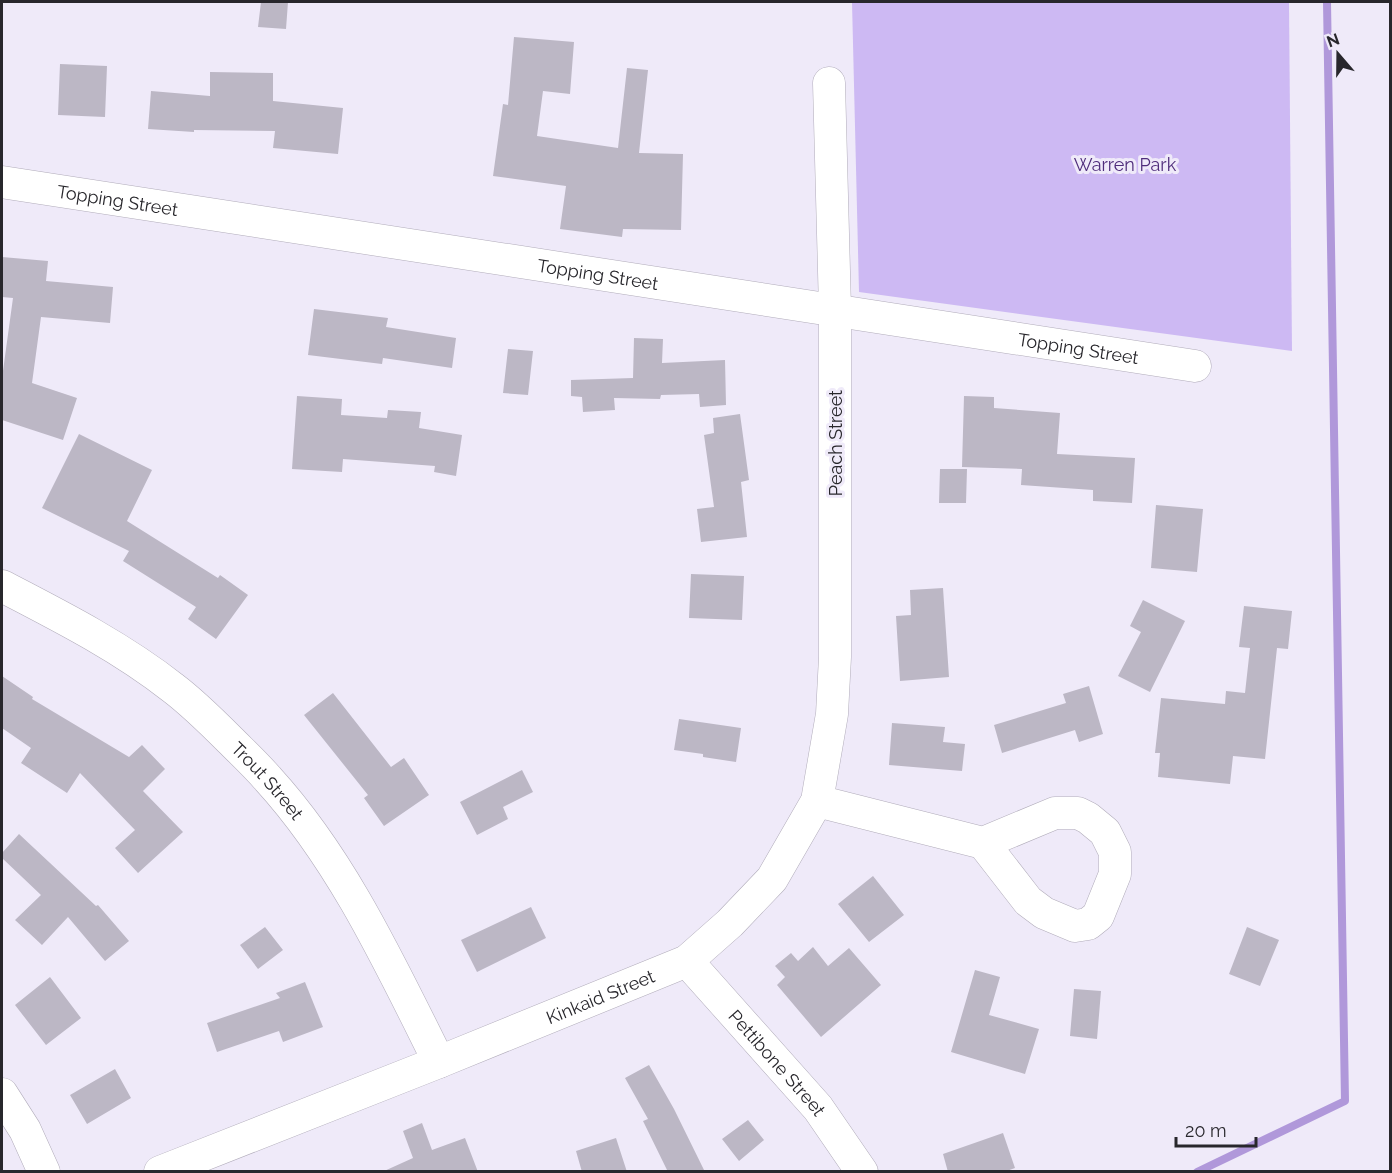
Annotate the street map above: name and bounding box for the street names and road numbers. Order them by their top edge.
street label: Topping Street [56,180,180,220]
street label: Topping Street [536,254,660,294]
street label: Topping Street [1016,328,1140,368]
street label: Peach Street [825,390,846,496]
street label: Trout Street [227,737,308,823]
street label: Kinkaid Street [543,965,657,1028]
street label: Pettibone Street [725,1005,830,1119]

